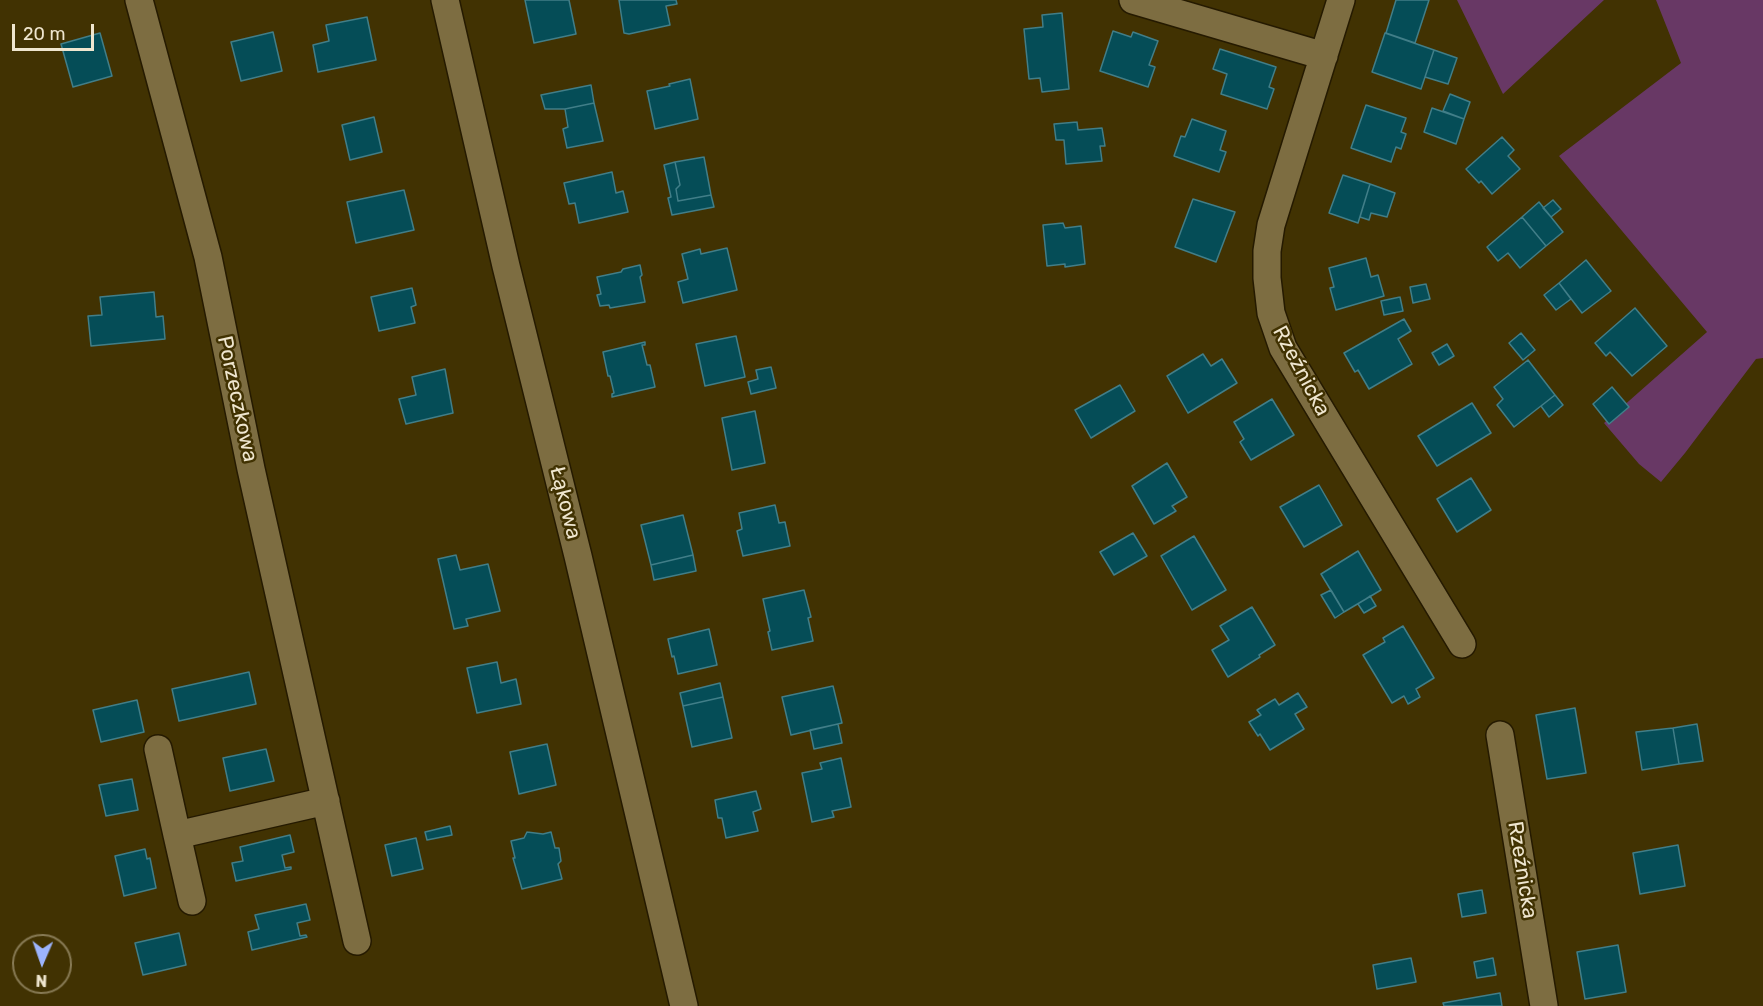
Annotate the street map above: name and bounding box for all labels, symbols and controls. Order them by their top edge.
scale bar [15,12,98,50]
text: 20 m [23,23,65,45]
street label: Rzeźnicka [1267,322,1335,420]
street label: Porzeczkowa [211,334,263,464]
street label: Łąkowa [544,464,586,542]
street label: Rzeźnicka [1502,819,1542,921]
north arrow [12,934,72,994]
text: N [35,971,48,990]

